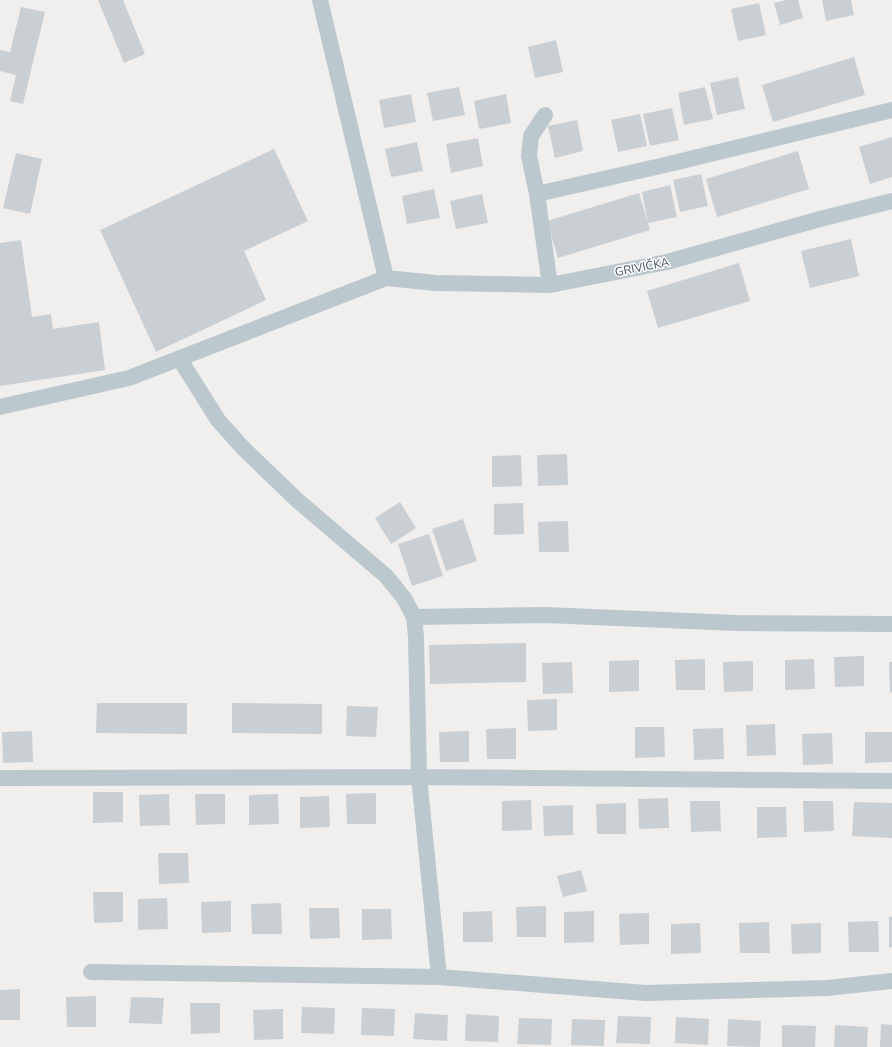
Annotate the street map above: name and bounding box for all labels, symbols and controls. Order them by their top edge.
street label: GRIVIČKA [613,254,671,280]

